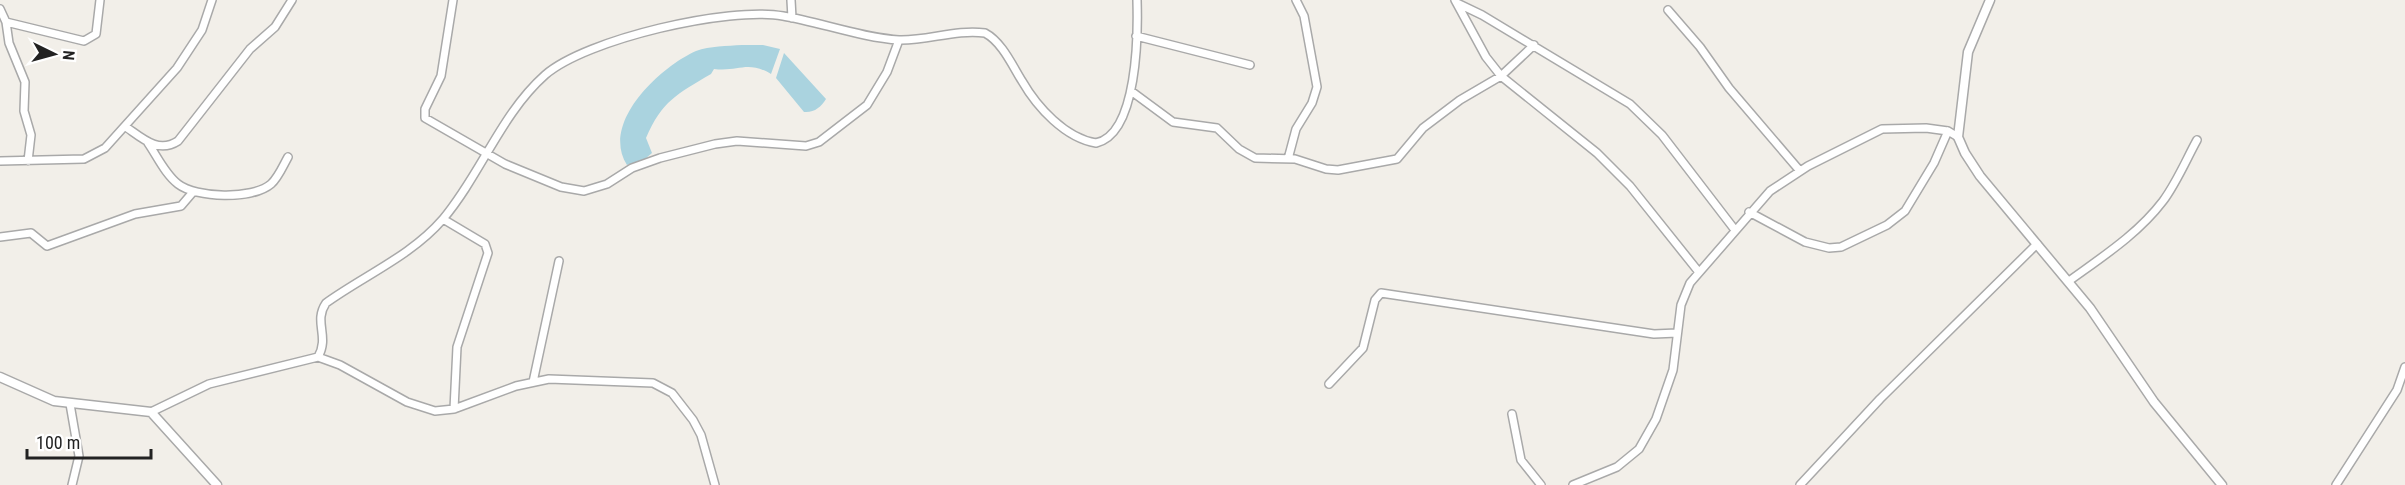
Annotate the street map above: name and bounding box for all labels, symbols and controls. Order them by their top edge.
north arrow [24,24,84,84]
text: N [59,50,78,61]
scale bar [27,422,152,460]
text: 100 m [36,432,80,453]

